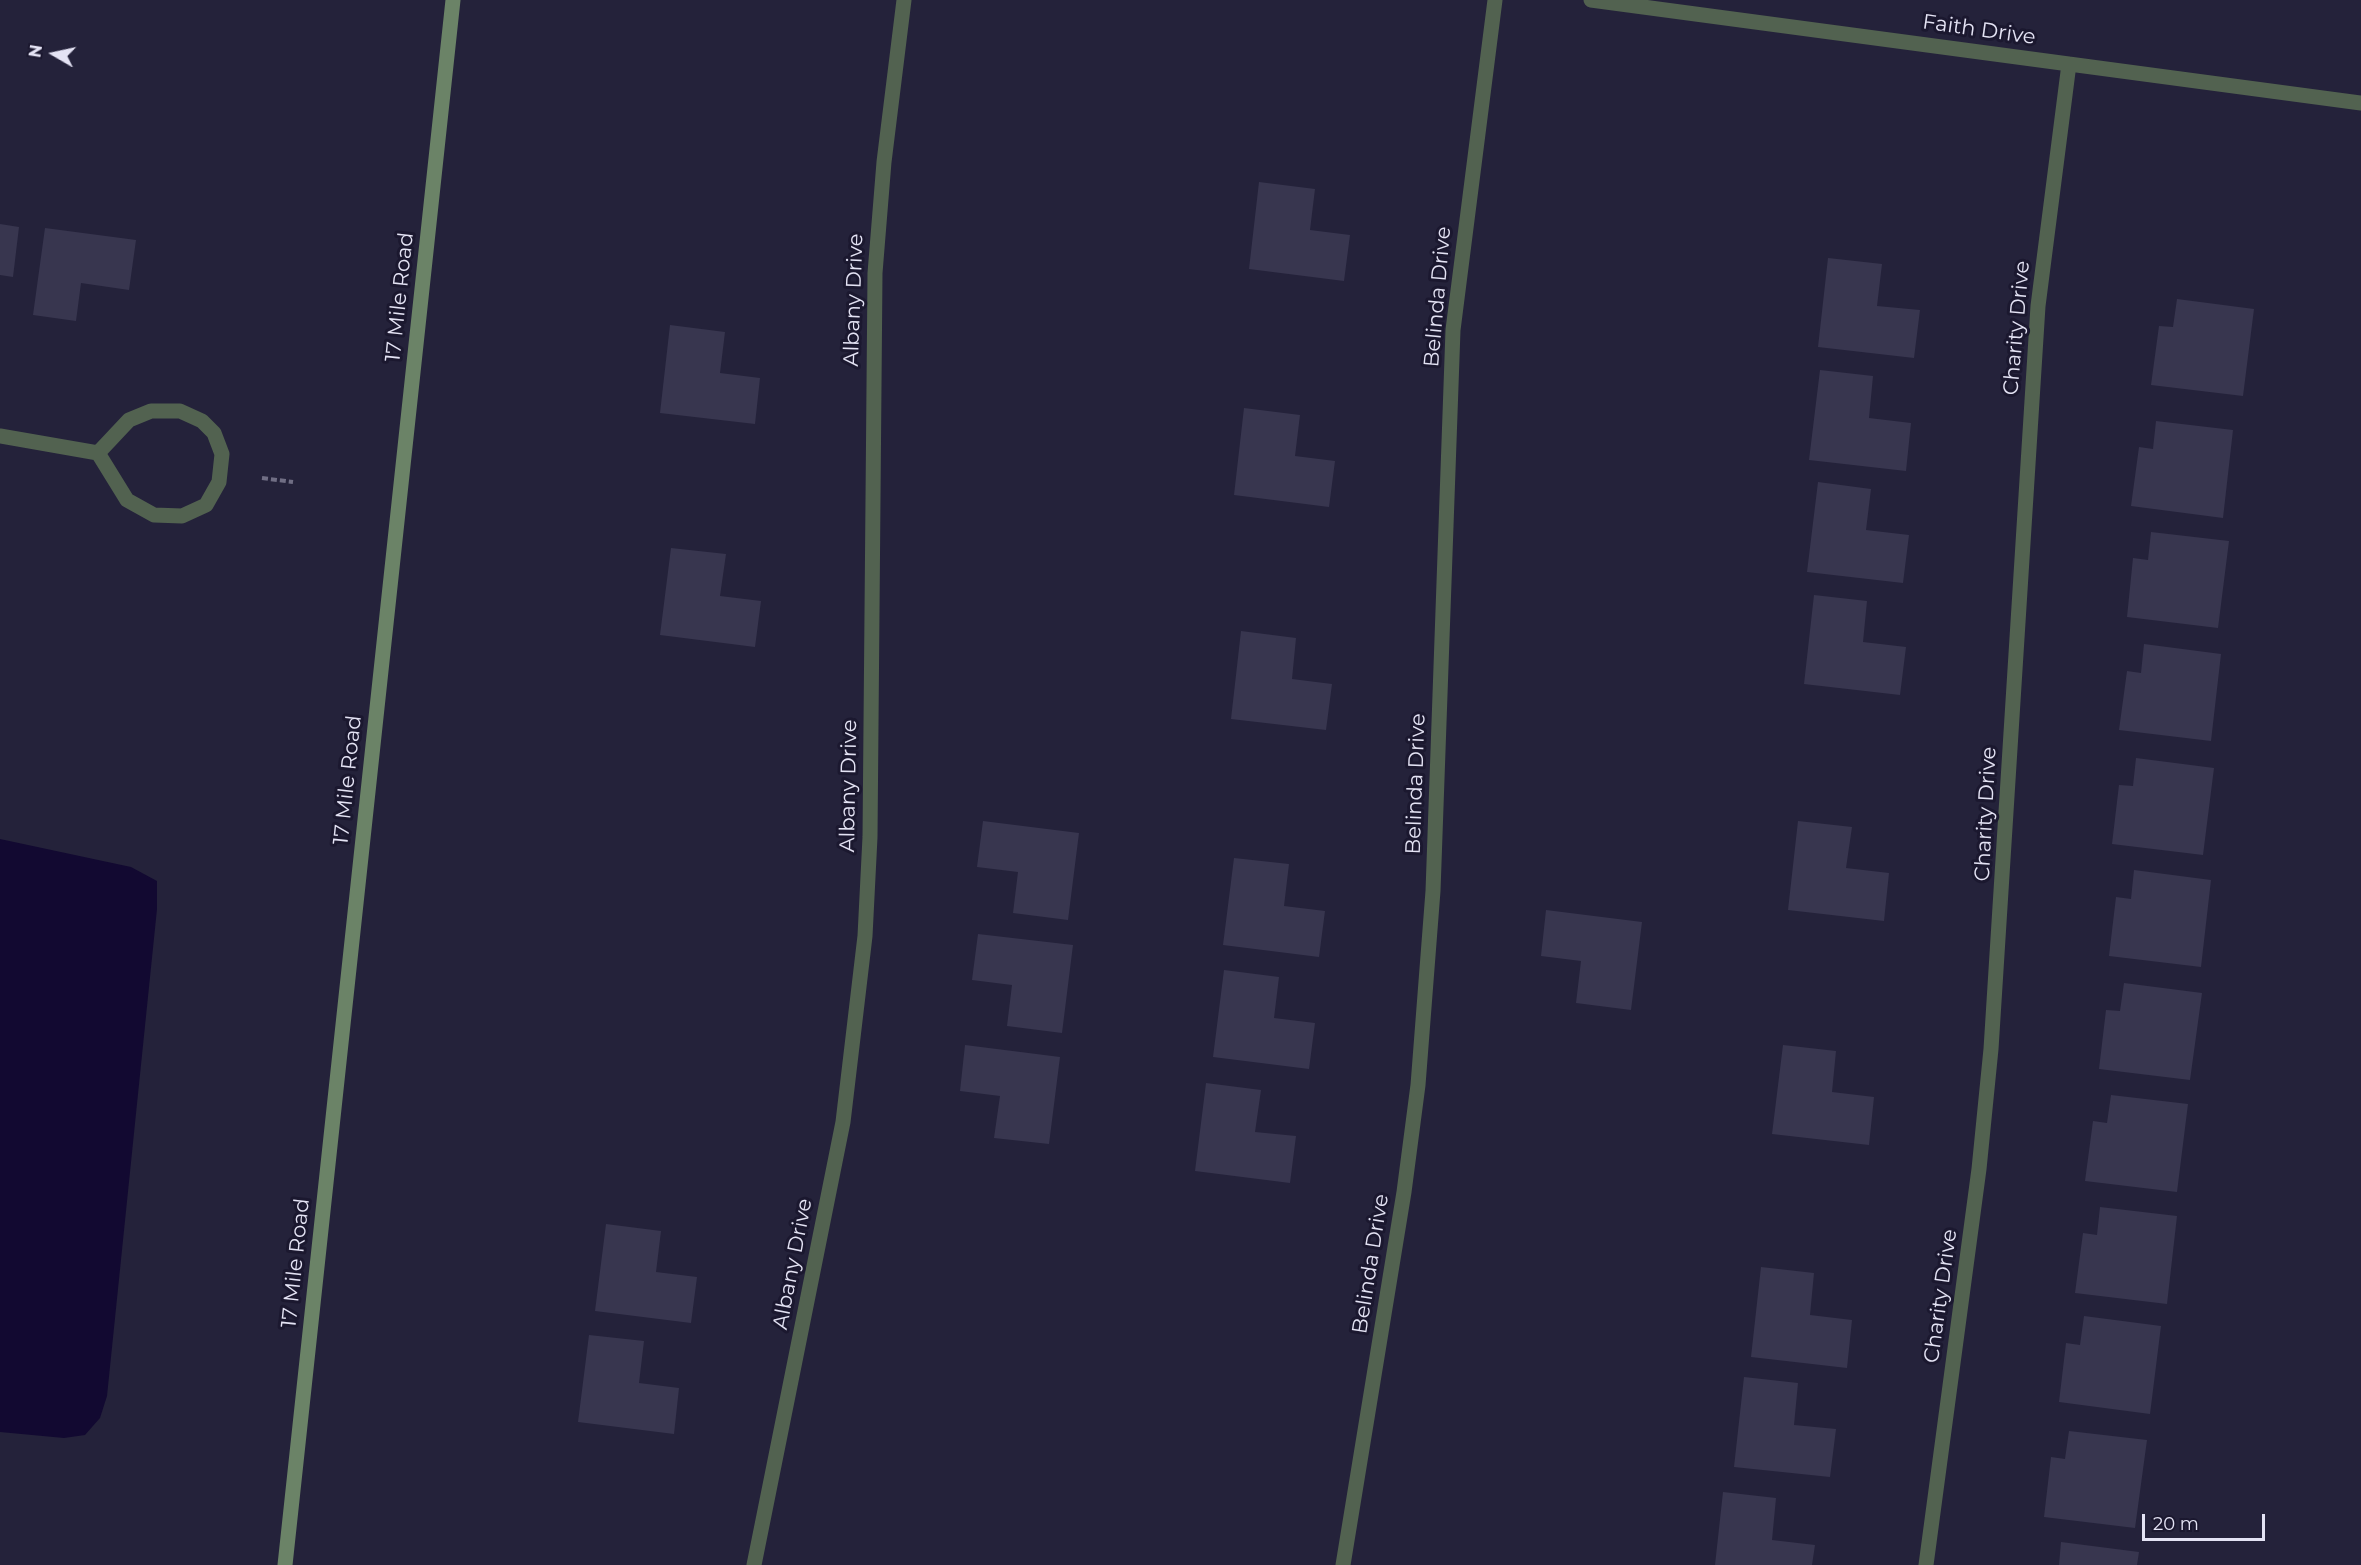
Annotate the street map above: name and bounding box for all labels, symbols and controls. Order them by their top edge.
street label: Faith Drive [1921,10,2037,50]
north arrow [24,24,84,84]
text: N [25,43,46,59]
street label: Belinda Drive [1419,226,1457,368]
street label: 17 Mile Road [381,231,419,363]
street label: Albany Drive [839,233,869,367]
street label: Charity Drive [1999,260,2035,396]
street label: Belinda Drive [1401,713,1431,855]
street label: 17 Mile Road [329,714,367,846]
street label: Albany Drive [835,719,863,853]
street label: Charity Drive [1970,746,2002,882]
street label: Belinda Drive [1348,1192,1394,1336]
street label: Albany Drive [768,1196,818,1332]
street label: 17 Mile Road [277,1197,315,1329]
street label: Charity Drive [1919,1227,1963,1365]
scale bar [2145,1502,2268,1540]
text: 20 m [2153,1513,2199,1535]

